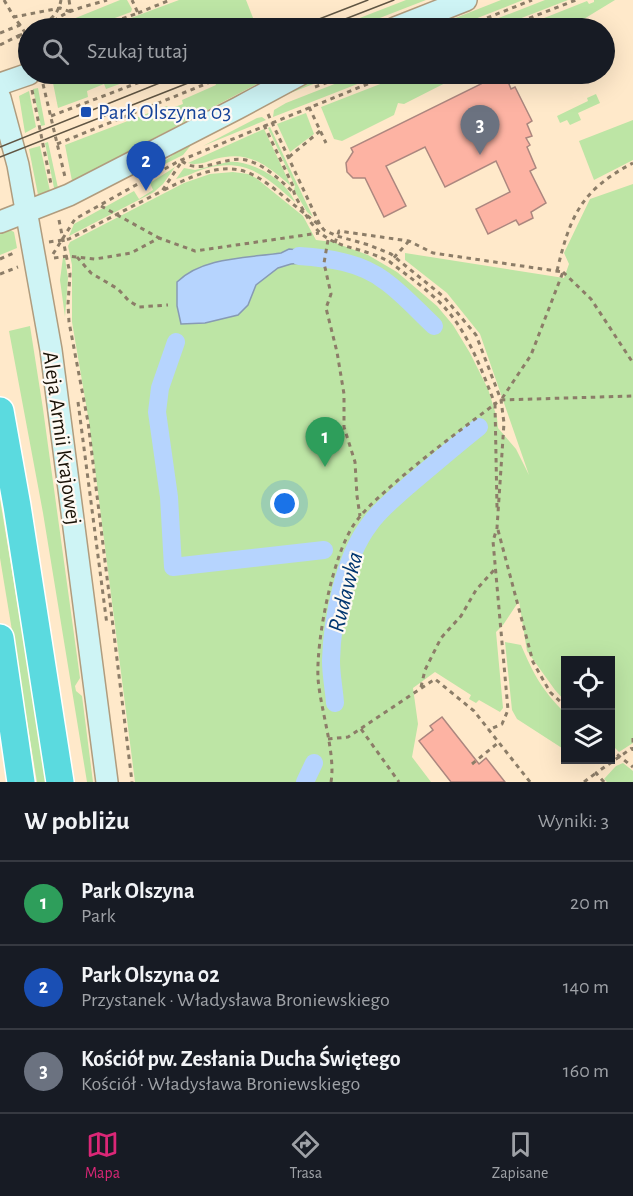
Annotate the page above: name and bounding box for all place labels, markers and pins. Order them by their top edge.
place label: Park Olszyna 03 [98,101,231,123]
marker: Park Olszyna 03 [79,105,93,119]
pin: 3 [460,106,500,155]
pin: 2 [126,142,166,191]
pin: 1 [306,418,344,467]

